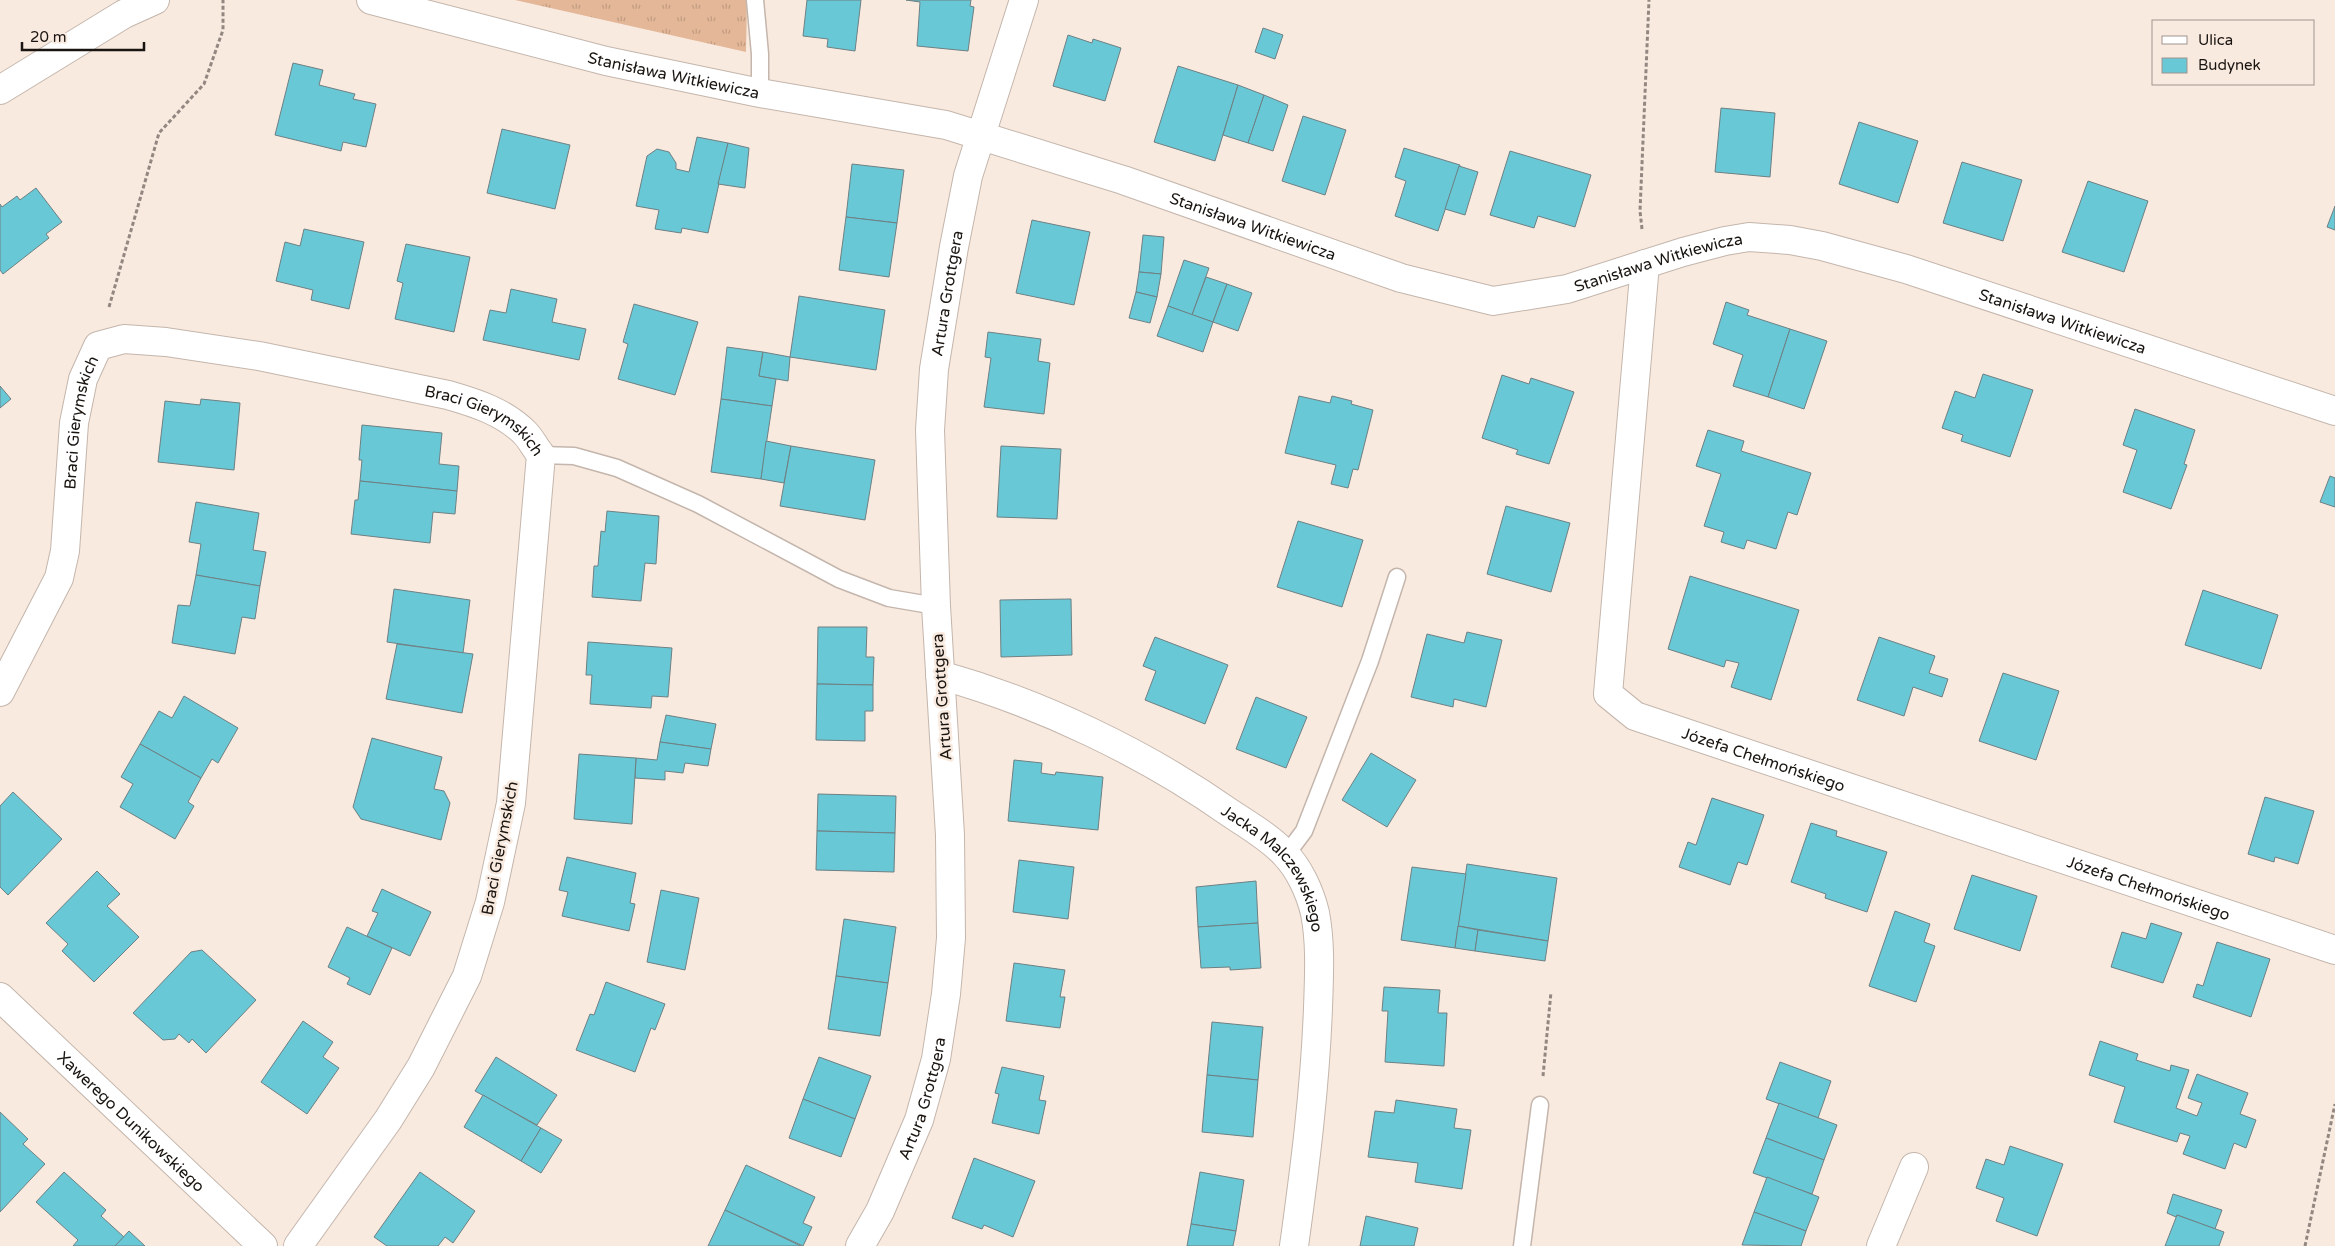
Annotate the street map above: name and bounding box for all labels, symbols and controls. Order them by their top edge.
scale bar [22,20,145,52]
legend [2152,20,2315,85]
text: 20 m [30,28,67,46]
text: Ulica [2198,31,2233,49]
street label: Stanisława Witkiewicza [586,48,761,104]
text: Budynek [2198,56,2261,74]
street label: Stanisława Witkiewicza [1167,188,1338,265]
street label: Artura Grottgera [927,229,968,358]
street label: Stanisława Witkiewicza [1572,229,1744,297]
street label: Stanisława Witkiewicza [1976,285,2148,359]
street label: Braci Gierymskich [60,353,103,490]
street label: Braci Gierymskich [423,381,547,460]
street label: Artura Grottgera [928,633,956,761]
street label: Józefa Chełmońskiego [1679,723,1847,797]
street label: Braci Gierymskich [477,780,523,917]
street label: Jacka Malczewskiego [1217,801,1327,933]
street label: Józefa Chełmońskiego [2064,852,2233,925]
street label: Artura Grottgera [894,1036,950,1163]
street label: Xawerego Dunikowskiego [53,1048,209,1197]

